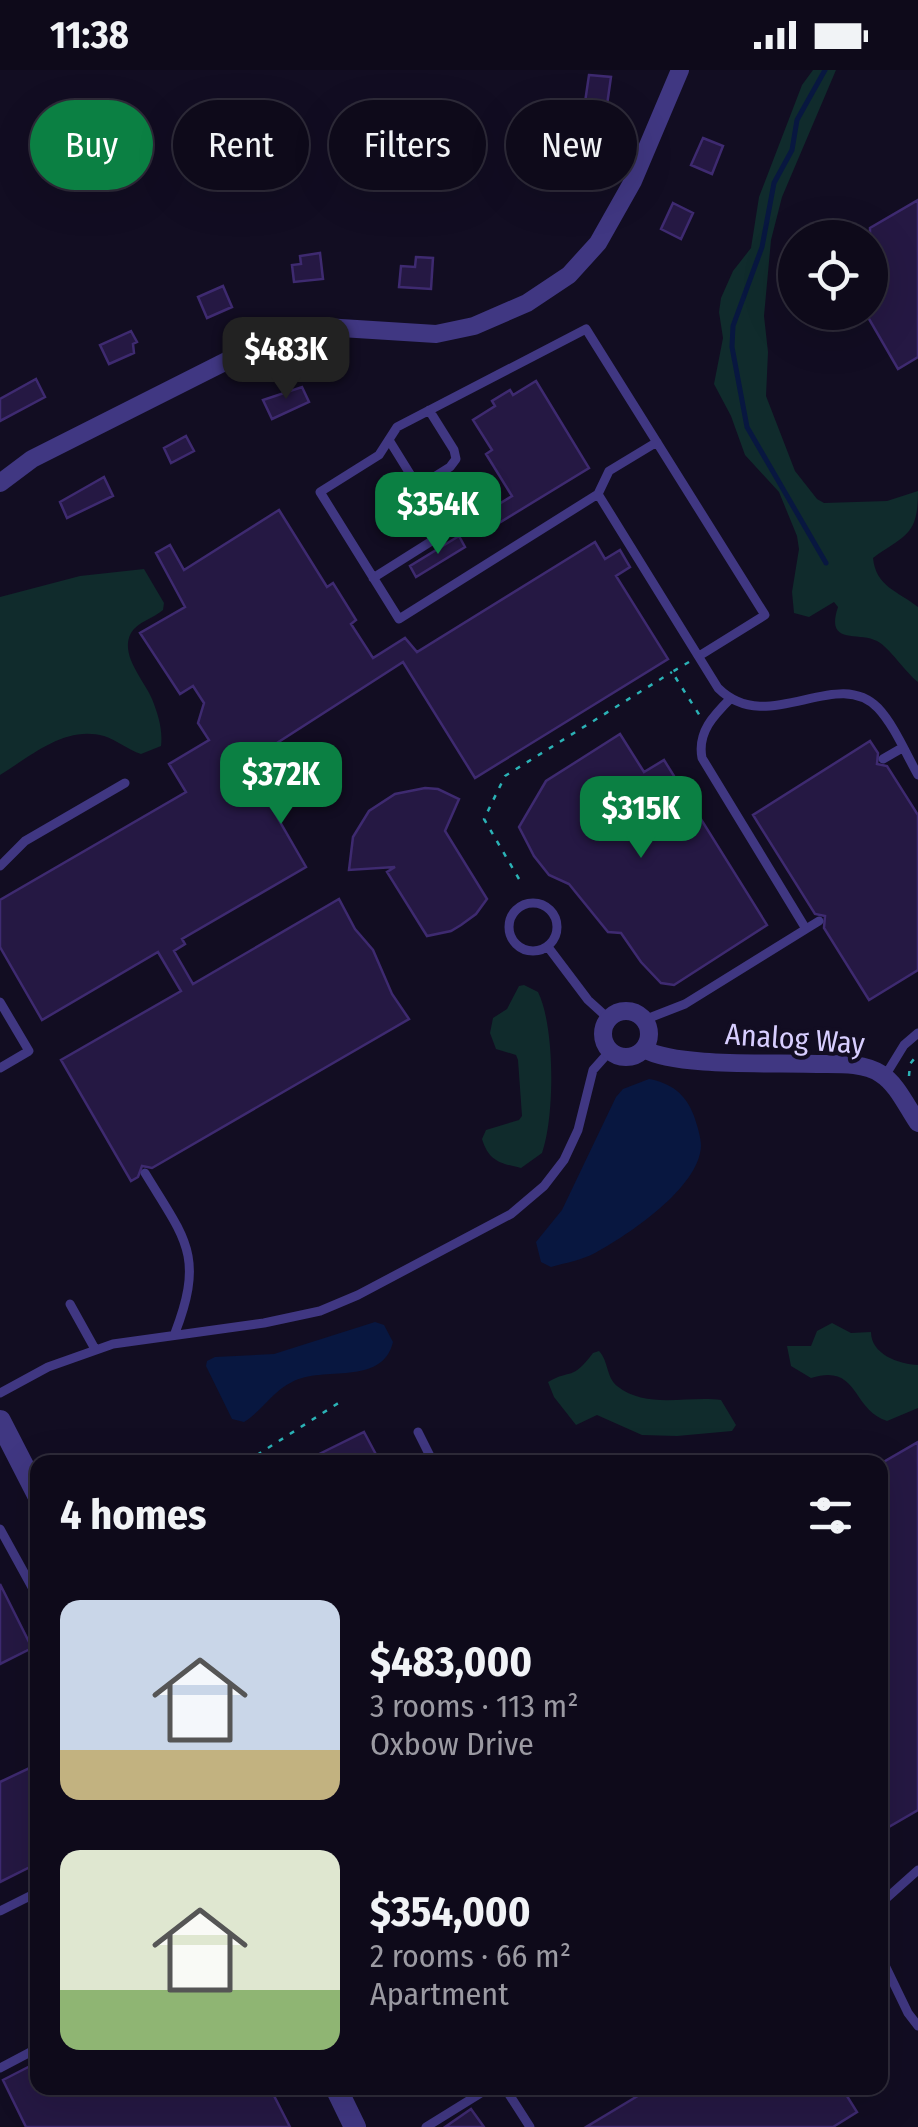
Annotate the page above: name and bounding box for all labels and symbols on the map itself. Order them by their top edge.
pin: $483K [216,317,356,402]
pin: $354K [368,472,508,557]
pin: $372K [211,742,351,827]
pin: $315K [571,776,711,861]
street label: Analog Way [724,1016,867,1062]

